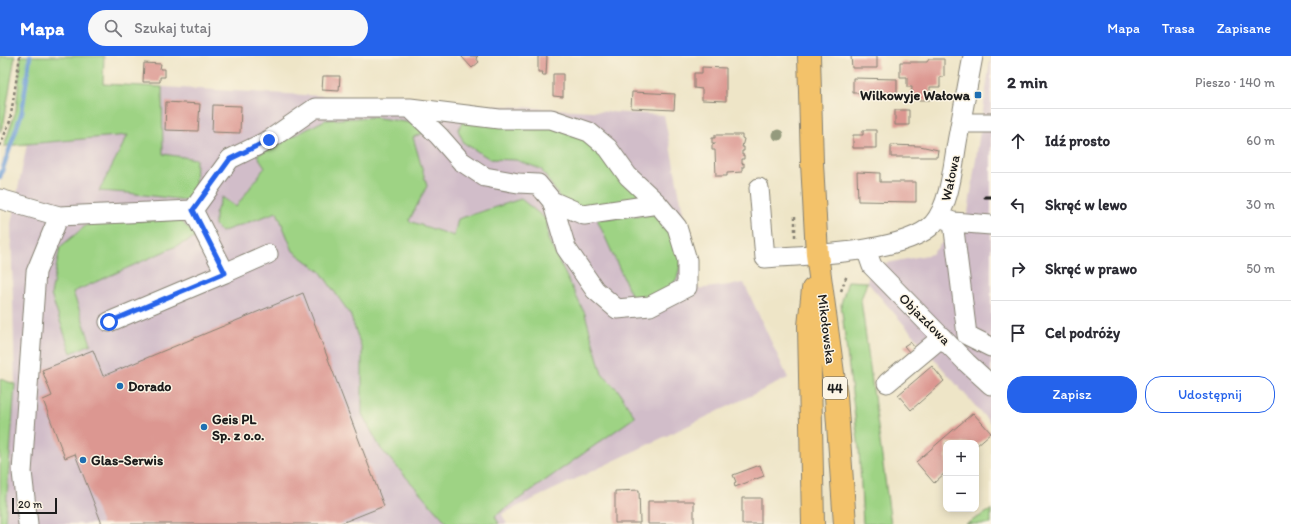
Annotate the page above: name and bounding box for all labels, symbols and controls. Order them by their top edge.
search box [88,10,368,46]
text: Mapa [20,17,64,40]
icon: search [102,17,124,39]
text: Szukaj tutaj [134,19,211,37]
text: Mapa [1107,20,1140,37]
text: Trasa [1162,20,1195,37]
text: Zapisane [1217,20,1271,37]
text: 2 min [1007,72,1047,92]
text: Pieszo · 140 m [1195,75,1275,90]
place label: Wilkowyje Wałowa [860,87,971,104]
marker: Wilkowyje Wałowa [973,90,983,100]
icon: ahead [1007,130,1029,152]
route end [260,131,278,149]
text: Idź prosto [1045,132,1110,150]
text: 60 m [1246,133,1275,148]
street label: Wałowa [937,153,964,203]
icon: left [1007,194,1029,216]
text: Skręć w lewo [1045,196,1127,214]
text: 30 m [1246,197,1275,212]
icon: right [1007,258,1029,280]
text: Skręć w prawo [1045,260,1137,278]
text: 50 m [1246,261,1275,276]
street label: Objazdowa [895,290,955,349]
street label: Mikołowska [814,293,839,366]
route start [100,313,118,331]
icon: arrive [1007,322,1029,344]
text: Cel podróży [1045,324,1120,342]
button: Zapisz [1007,376,1137,413]
button: Udostępnij [1145,376,1275,413]
road number: 44 [823,377,847,399]
place label: Dorado [128,378,171,395]
marker: Dorado [115,381,125,391]
place label: Geis PL Sp. z o.o. [212,411,265,444]
marker: Geis PL Sp. z o.o. [199,422,209,432]
map controls [943,440,979,512]
button: + [943,440,979,476]
place label: Glas-Serwis [91,452,163,469]
marker: Glas-Serwis [78,455,88,465]
button: − [943,476,979,512]
scale bar [12,496,57,515]
text: 20 m [18,498,42,511]

